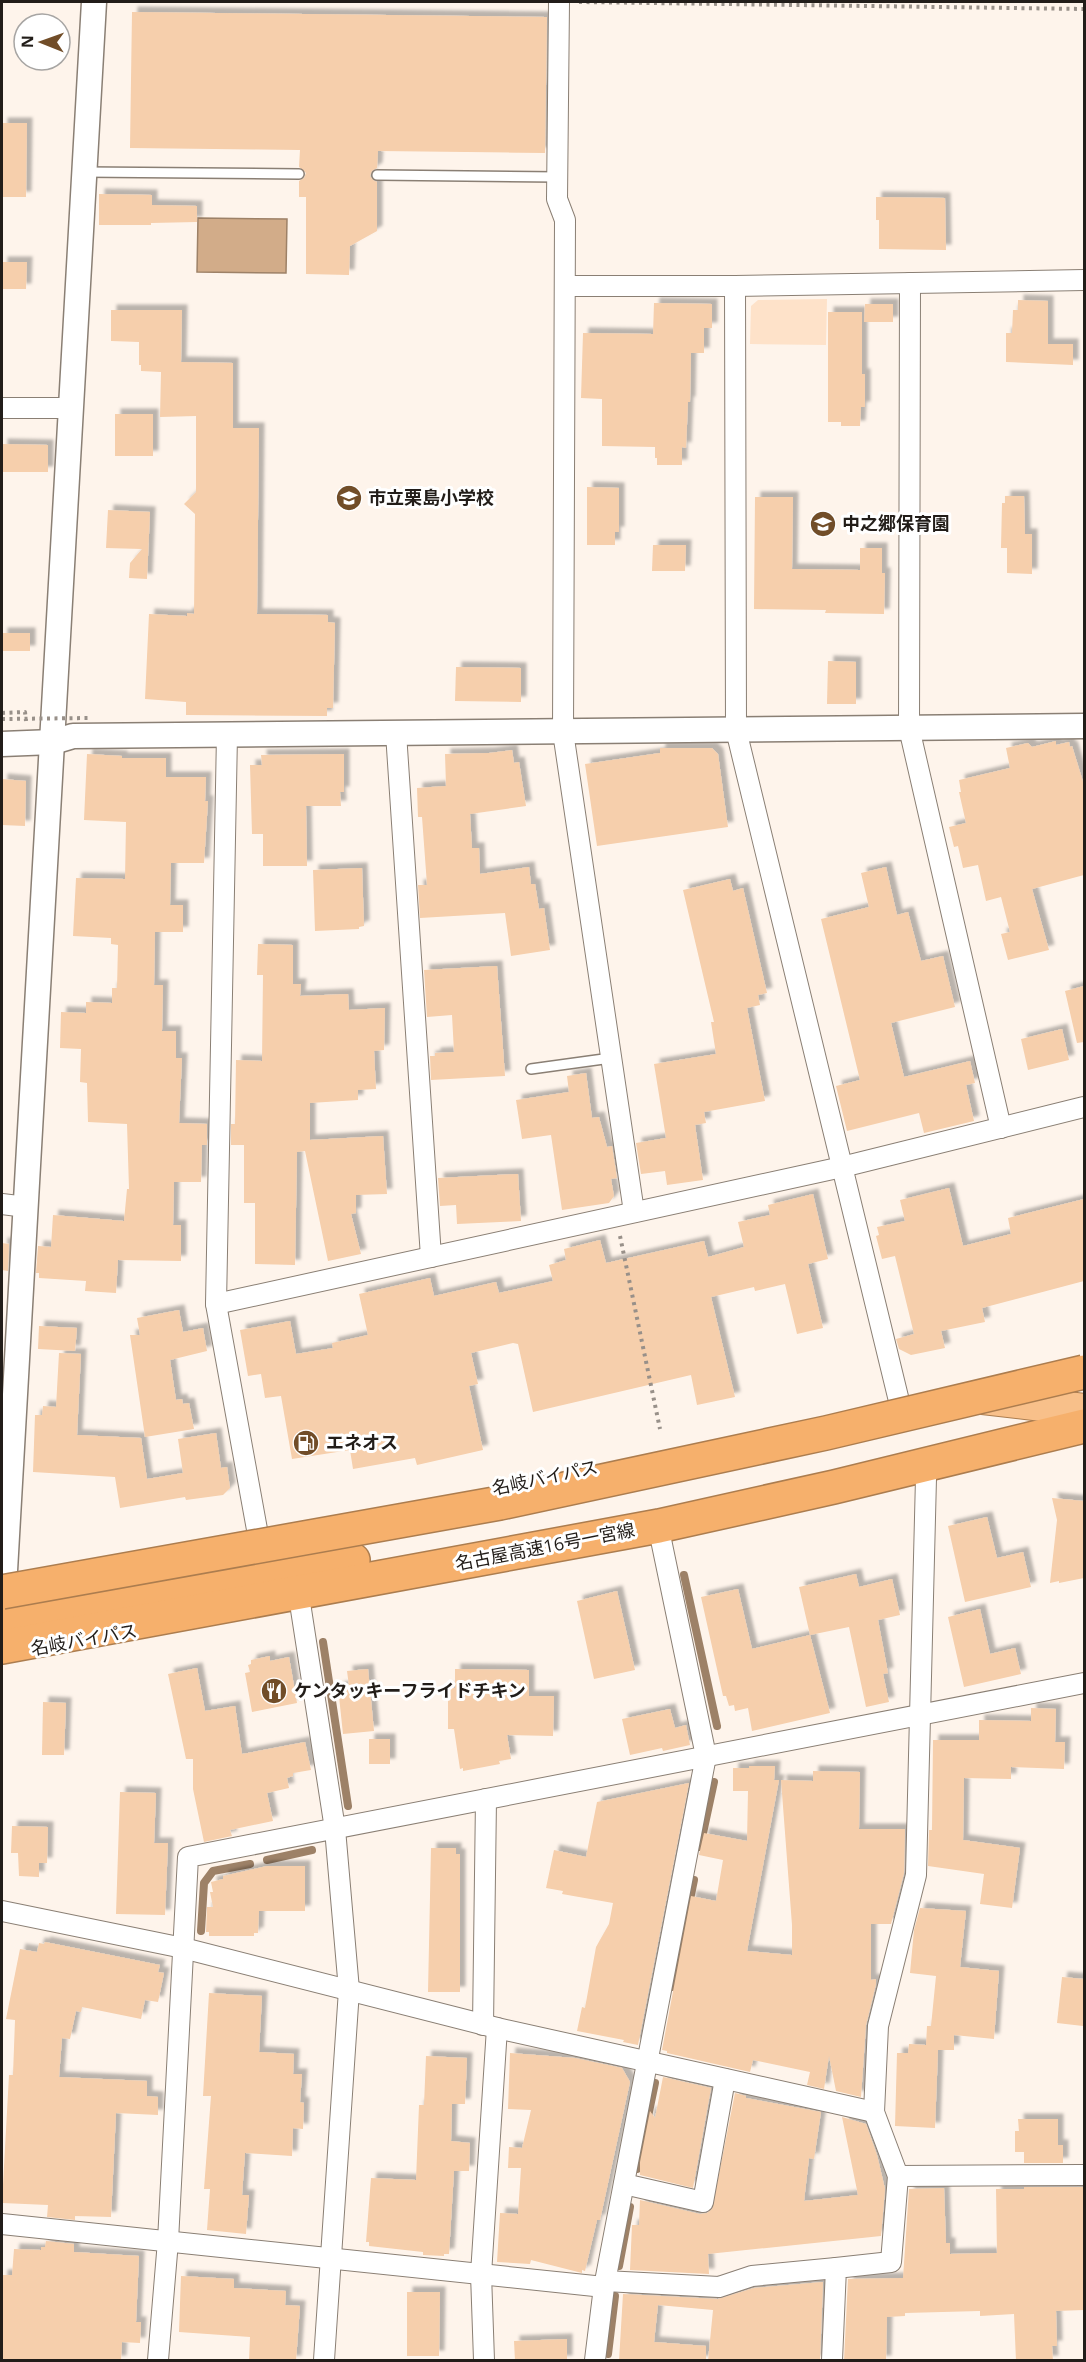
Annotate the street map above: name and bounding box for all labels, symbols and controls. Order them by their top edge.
north arrow [12,12,72,72]
text: N [16,35,38,48]
school or university icon: 市立栗島小学校 [334,483,364,513]
place label: 市立栗島小学校 [368,485,494,509]
school or university icon: 中之郷保育園 [808,509,838,539]
place label: 中之郷保育園 [842,511,950,535]
fuel station icon: エネオス [291,1428,321,1458]
place label: エネオス [326,1430,398,1454]
street label: 名岐バイパス [490,1454,600,1500]
street label: 名古屋高速16号一宮線 [453,1517,637,1575]
street label: 名岐バイパス [29,1618,139,1660]
restaurant icon: ケンタッキーフライドチキン [259,1676,289,1706]
place label: ケンタッキーフライドチキン [294,1678,526,1702]

